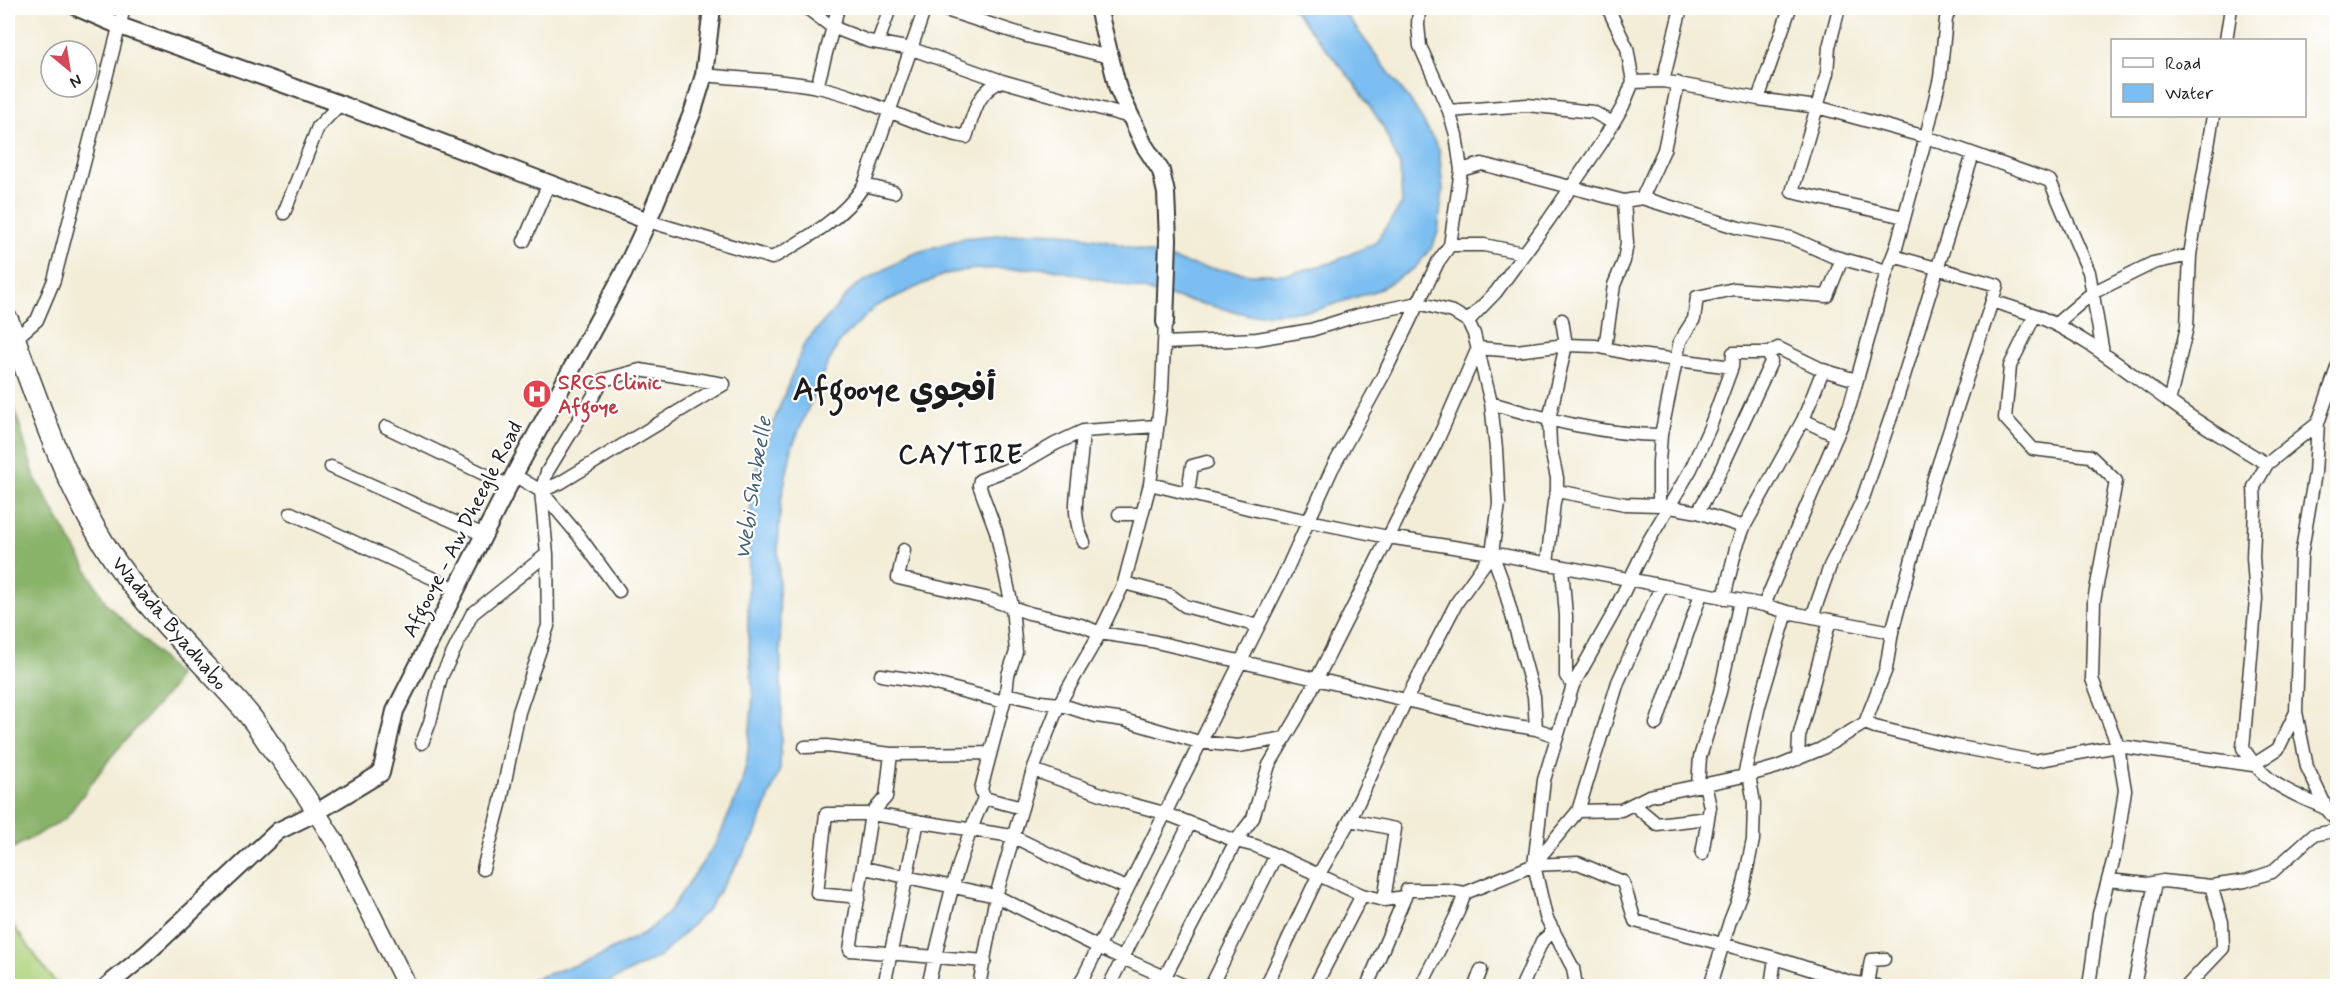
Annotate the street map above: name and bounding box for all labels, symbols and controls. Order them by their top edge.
north arrow [39,39,99,99]
legend [2111,39,2306,117]
text: Road [2165,52,2201,76]
text: N [66,69,86,92]
text: Water [2165,82,2214,106]
place label: SRCS Clinic Afgoye [558,369,662,423]
district label: Afgooye أفجوي [793,369,996,417]
hospital icon: SRCS Clinic Afgoye [521,378,553,410]
water label: Webi Shabeelle [729,414,779,562]
street label: Afgooye - Aw Dheegle Road [396,417,531,643]
district label: CAYTIRE [898,438,1024,473]
street label: Wadada Byadhabo [105,551,234,697]

